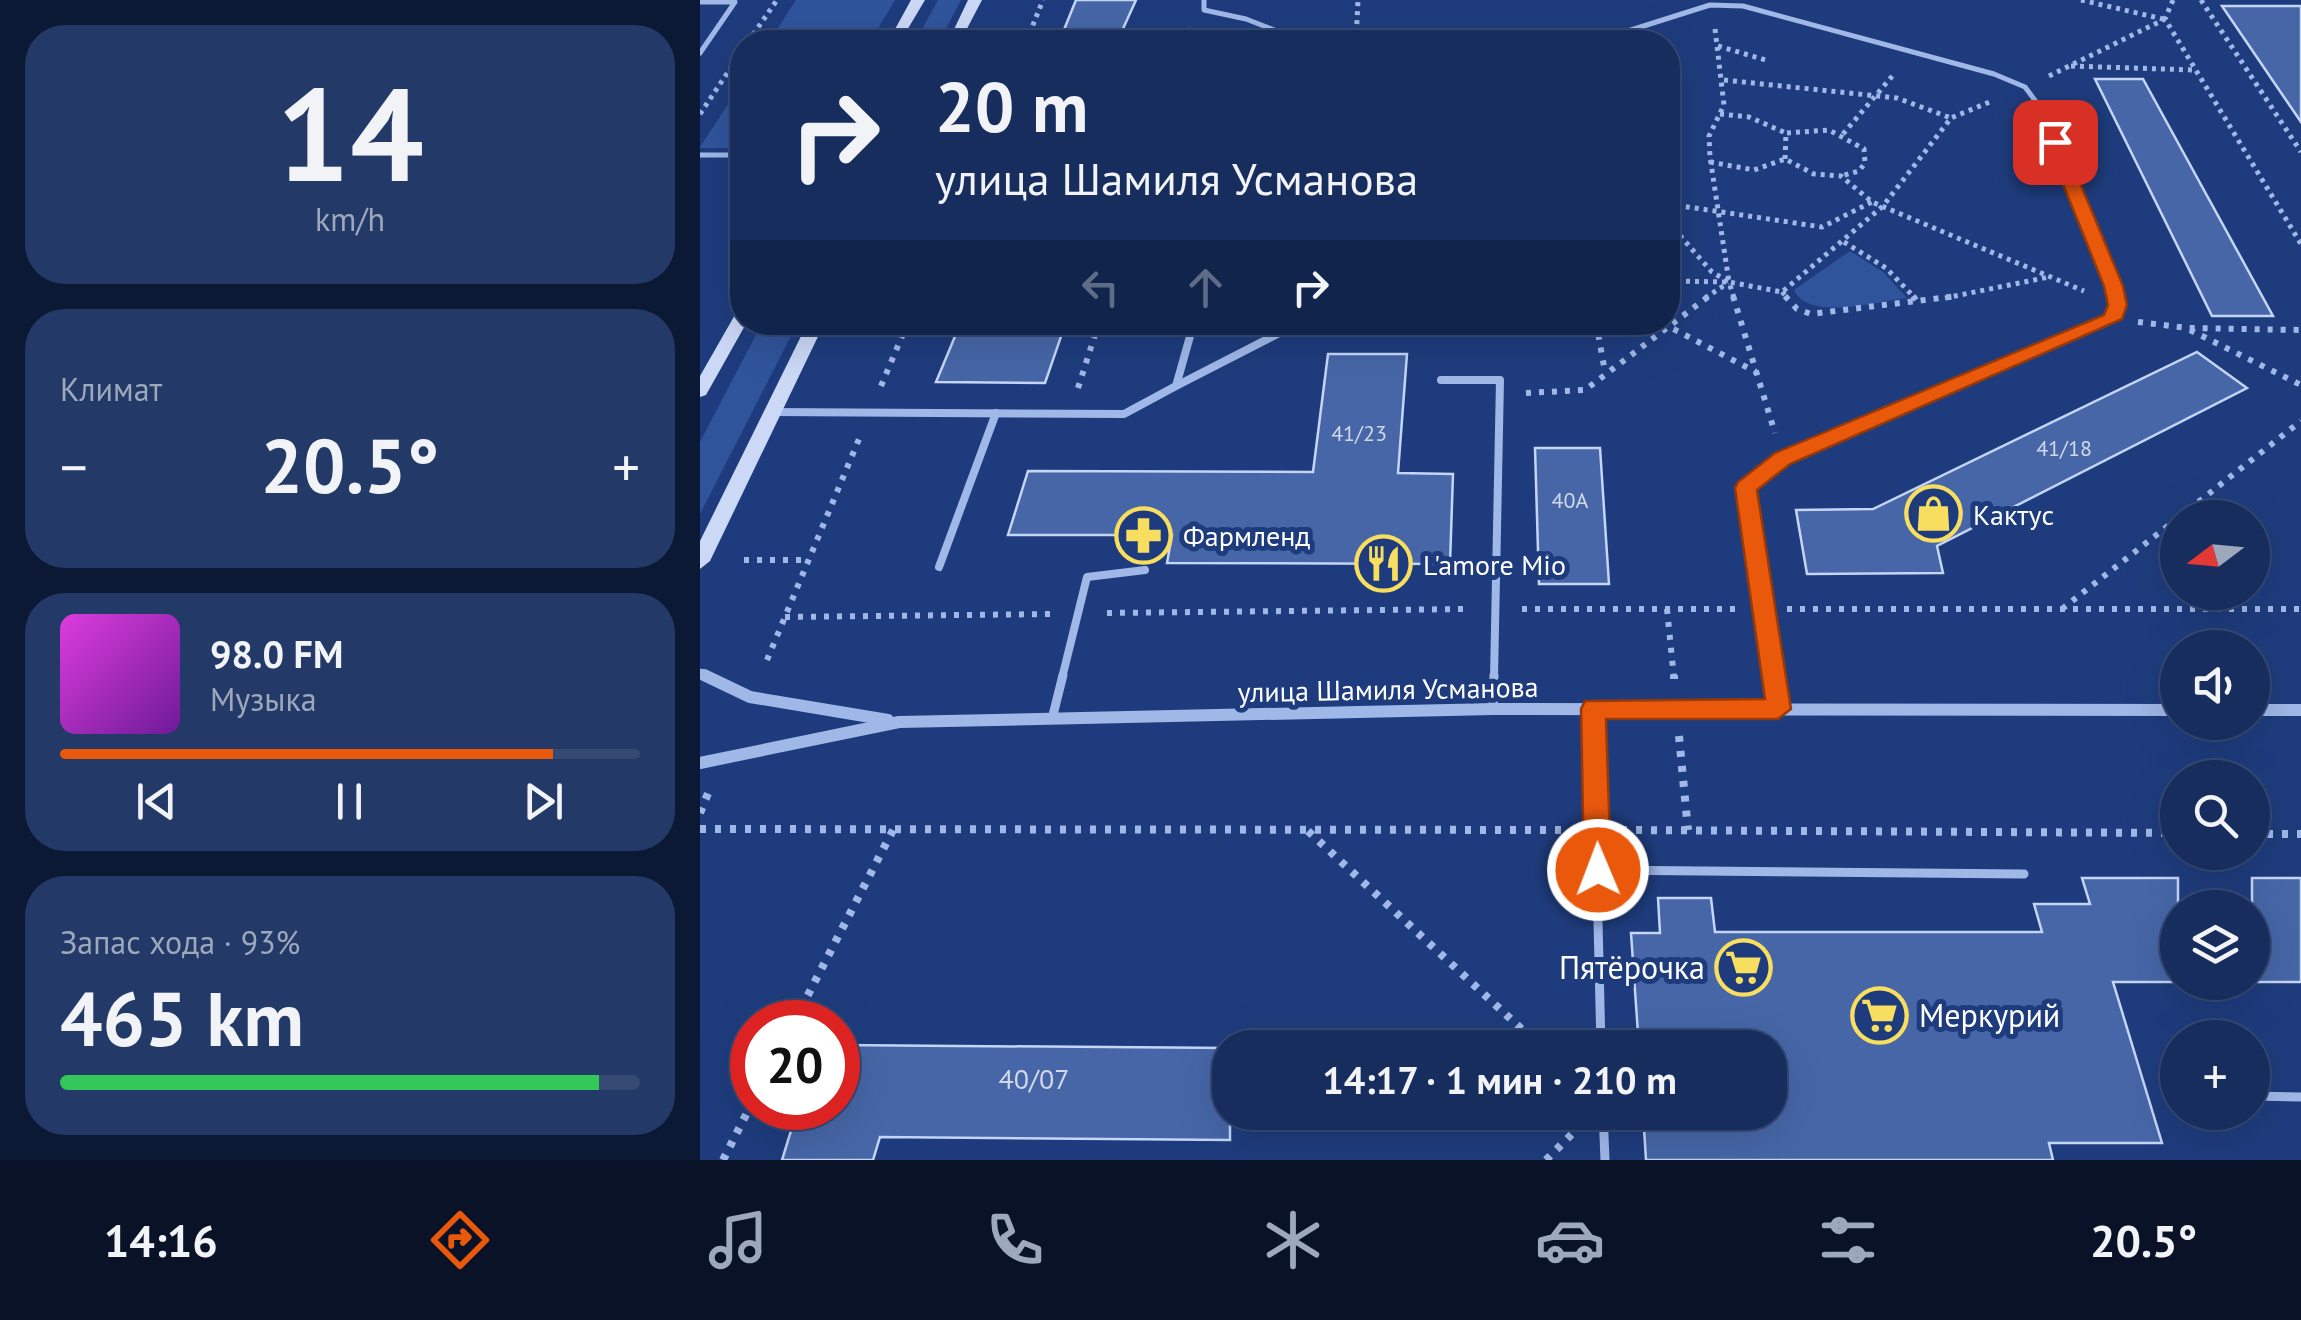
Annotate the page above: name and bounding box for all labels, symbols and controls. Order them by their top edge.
text: 14 [276,49,424,217]
text: 20 m [935,61,1088,151]
icon: right [770,70,900,200]
pin [2013,100,2098,185]
icon: arrive [2028,115,2083,170]
text: улица Шамиля Усманова [935,149,1418,207]
text: km/h [315,198,385,240]
icon: left [1073,260,1128,315]
icon: ahead [1178,260,1233,315]
icon: right [1283,260,1338,315]
text: Климат [60,368,162,410]
text: 20.5° [261,417,439,514]
house number: 41/23 [1331,419,1387,447]
text: − [60,431,88,502]
text: + [612,431,640,502]
house number: 41/18 [2036,434,2092,462]
shop icon: Кактус [1904,484,1964,544]
house number: 40А [1552,486,1589,514]
place label: Кактус [1973,496,2054,533]
north arrow [2160,500,2270,610]
map controls [2160,500,2270,1130]
pharmacy icon: Фармленд [1114,505,1174,565]
place label: Фармленд [1183,517,1311,554]
restaurant icon: L'amore Mio [1354,534,1414,594]
place label: L'amore Mio [1423,546,1566,583]
text: 98.0 FM [210,629,343,678]
button: sound [2160,630,2270,740]
street label: улица Шамиля Усманова [1237,668,1539,710]
text: Музыка [210,678,317,720]
button: search [2160,760,2270,870]
icon: previous [129,774,184,829]
icon: pause [322,774,377,829]
icon: next [516,774,571,829]
position arrow [1546,818,1650,922]
button: layers [2160,890,2270,1000]
text: Запас хода · 93% [60,921,300,963]
supermarket icon: Пятёрочка [1714,937,1774,997]
place label: Пятёрочка [1559,946,1705,988]
text: 465 km [60,970,304,1067]
supermarket icon: Меркурий [1850,985,1910,1045]
place label: Меркурий [1919,994,2060,1036]
speed limit sign: 20 [730,1000,860,1130]
button: + [2160,1020,2270,1130]
text: 14:17 · 1 мин · 210 m [1322,1055,1677,1104]
house number: 40/07 [999,1060,1069,1097]
icon: directions [425,1205,495,1275]
icon: music [703,1205,773,1275]
icon: phone [980,1205,1050,1275]
icon: climate [1258,1205,1328,1275]
icon: car [1535,1205,1605,1275]
icon: filters [1813,1205,1883,1275]
text: 14:16 [104,1211,218,1269]
text: 20.5° [2090,1211,2197,1269]

